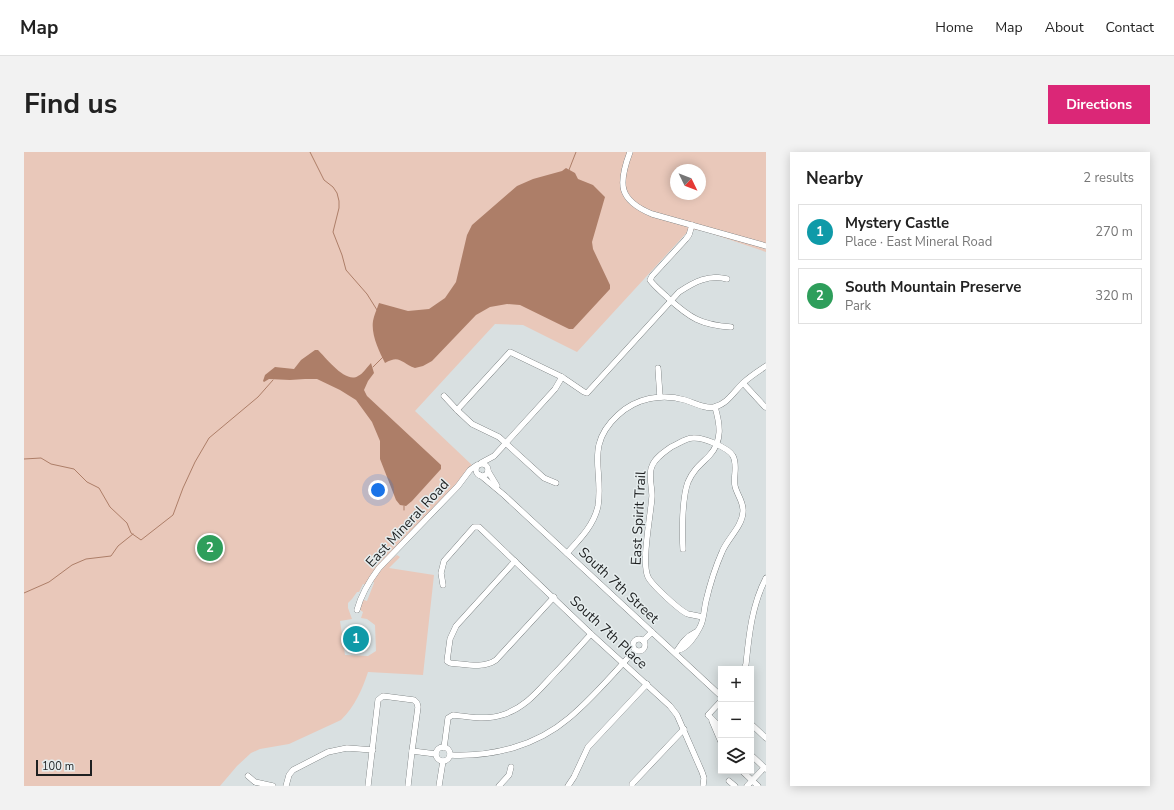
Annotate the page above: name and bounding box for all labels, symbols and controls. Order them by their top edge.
text: Map [20,15,58,41]
text: Home [935,18,973,37]
text: Map [995,18,1023,37]
text: About [1045,18,1084,37]
text: Contact [1106,18,1154,37]
text: Find us [24,85,118,123]
button: Directions [1048,85,1150,124]
north arrow [670,164,706,200]
text: Nearby [806,167,863,190]
text: 2 results [1083,169,1134,187]
text: Mystery Castle [845,213,949,233]
text: 1 [816,223,824,241]
text: 270 m [1095,223,1133,241]
text: Place · East Mineral Road [845,233,992,251]
text: South Mountain Preserve [845,277,1021,297]
text: 2 [816,287,824,305]
text: 320 m [1095,287,1133,305]
text: Park [845,297,871,315]
street label: East Spirit Trail [627,469,651,566]
street label: East Mineral Road [362,475,453,571]
your location [368,480,388,500]
pin: 2 [197,533,223,563]
street label: South 7th Street [574,543,663,628]
street label: South 7th Place [566,591,652,673]
pin: 1 [343,624,369,654]
map controls [718,666,754,774]
button: + [718,666,754,702]
button: − [718,702,754,738]
button: layers [718,738,754,774]
scale bar [36,758,92,777]
text: 100 m [42,759,74,774]

